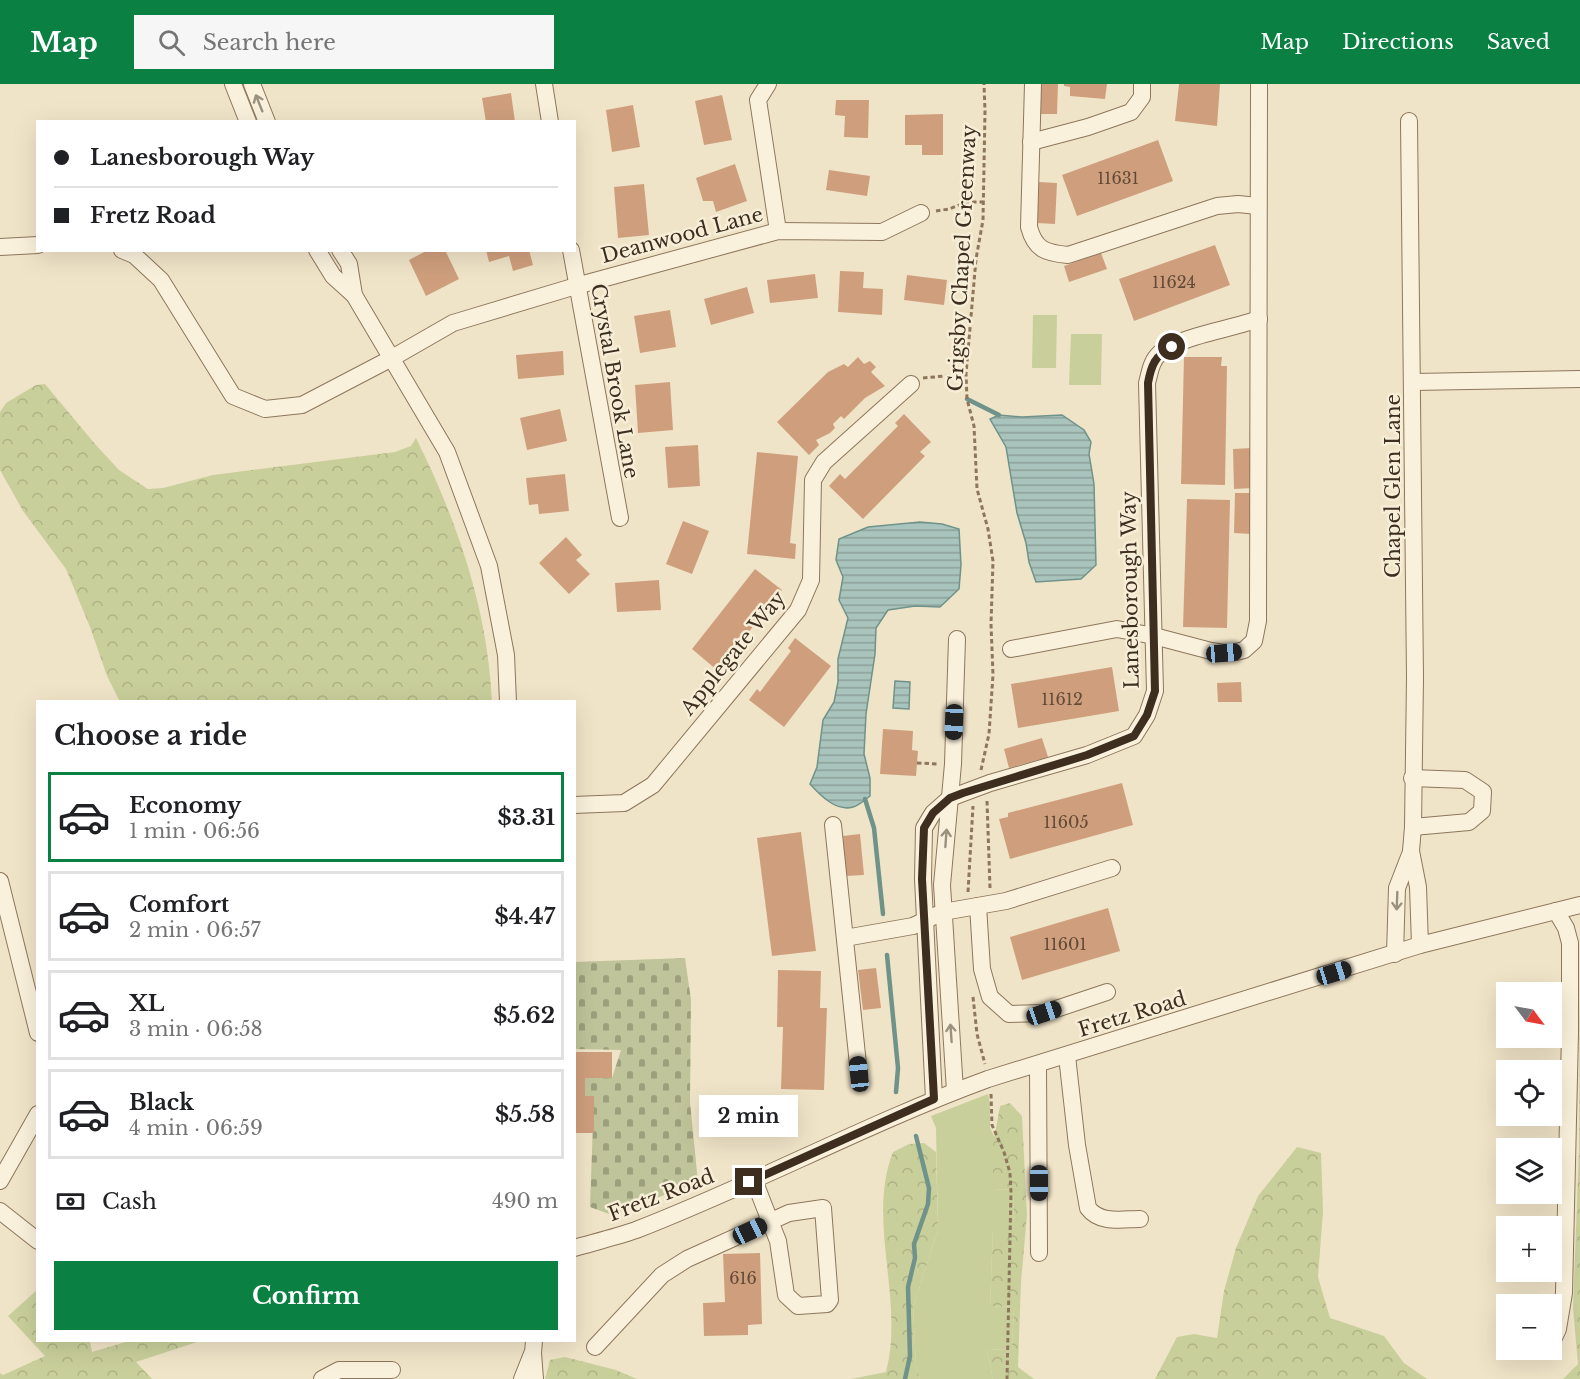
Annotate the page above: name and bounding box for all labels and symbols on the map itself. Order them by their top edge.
one-way arrow [253,94,264,113]
street label: Grigsby Chapel Greenway [943,124,981,392]
house number: 11631 [1097,168,1139,188]
street label: Deanwood Lane [598,202,766,268]
house number: 11624 [1152,272,1196,292]
street label: Crystal Brook Lane [586,282,644,480]
route start [1158,333,1185,360]
street label: Chapel Glen Lane [1381,394,1405,578]
street label: Lanesborough Way [1116,491,1144,689]
street label: Applegate Way [675,586,791,721]
car [1205,642,1243,664]
house number: 11612 [1041,689,1083,709]
car [944,704,964,740]
house number: 11605 [1043,812,1089,832]
one-way arrow [940,829,951,849]
one-way arrow [1391,891,1403,911]
house number: 11601 [1043,934,1087,954]
car [1314,959,1354,987]
north arrow [1496,982,1562,1048]
street label: Fretz Road [1075,986,1189,1042]
car [1024,999,1064,1027]
one-way arrow [945,1023,956,1043]
car [848,1055,870,1093]
callout: 2 min [700,1095,798,1137]
street label: Fretz Road [605,1164,717,1226]
car [1030,1165,1048,1201]
route end [735,1168,762,1195]
car [730,1215,770,1247]
house number: 616 [729,1268,757,1288]

